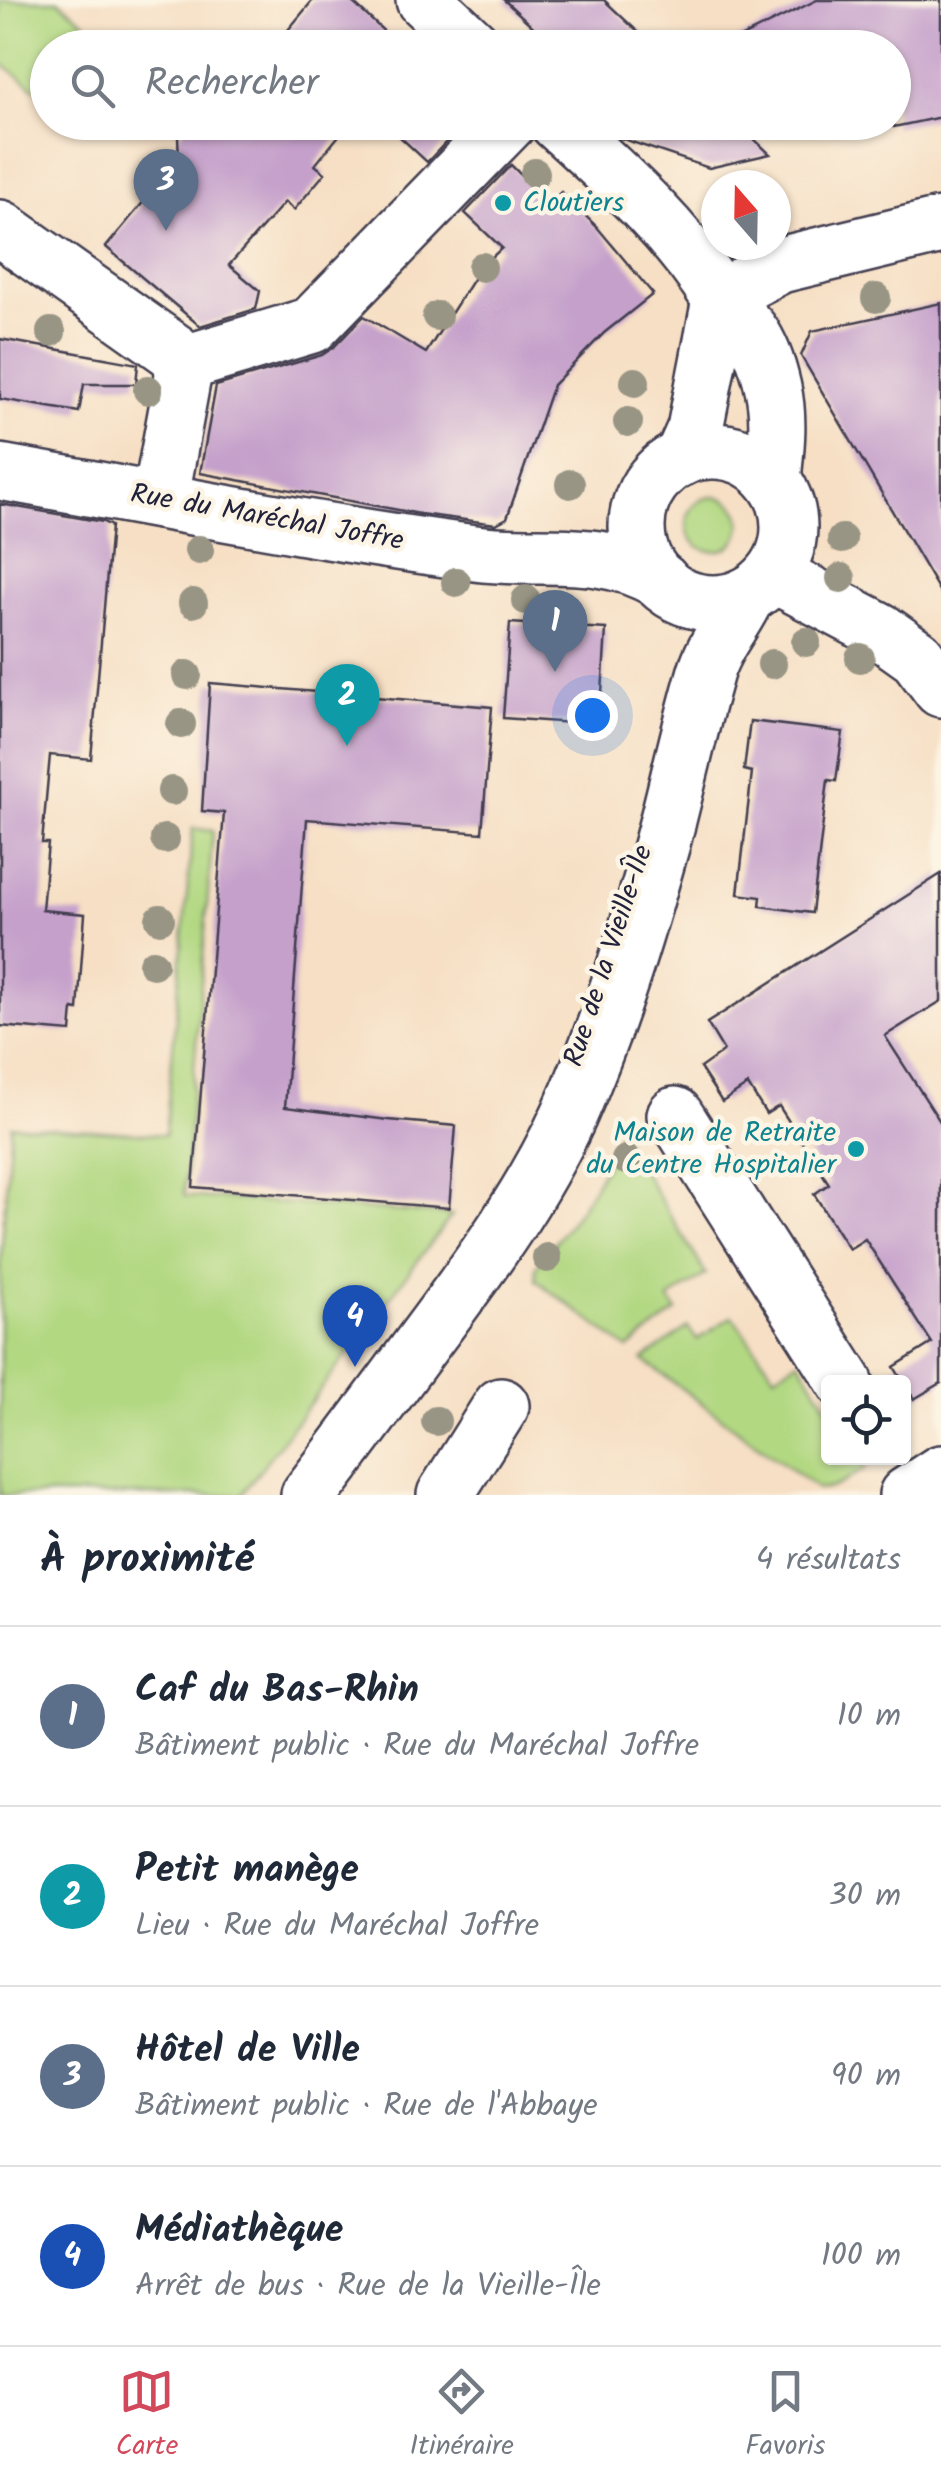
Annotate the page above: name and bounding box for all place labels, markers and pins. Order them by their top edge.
pin: 3 [134,148,198,231]
place label: Cloutiers [523,181,624,226]
marker: Cloutiers [492,192,514,214]
pin: 1 [522,590,588,672]
pin: 2 [314,664,380,746]
place label: Maison de Retraite du Centre Hospitalier [586,1111,838,1188]
marker: Maison de Retraite du Centre Hospitalier [845,1138,867,1160]
pin: 4 [322,1284,388,1367]

